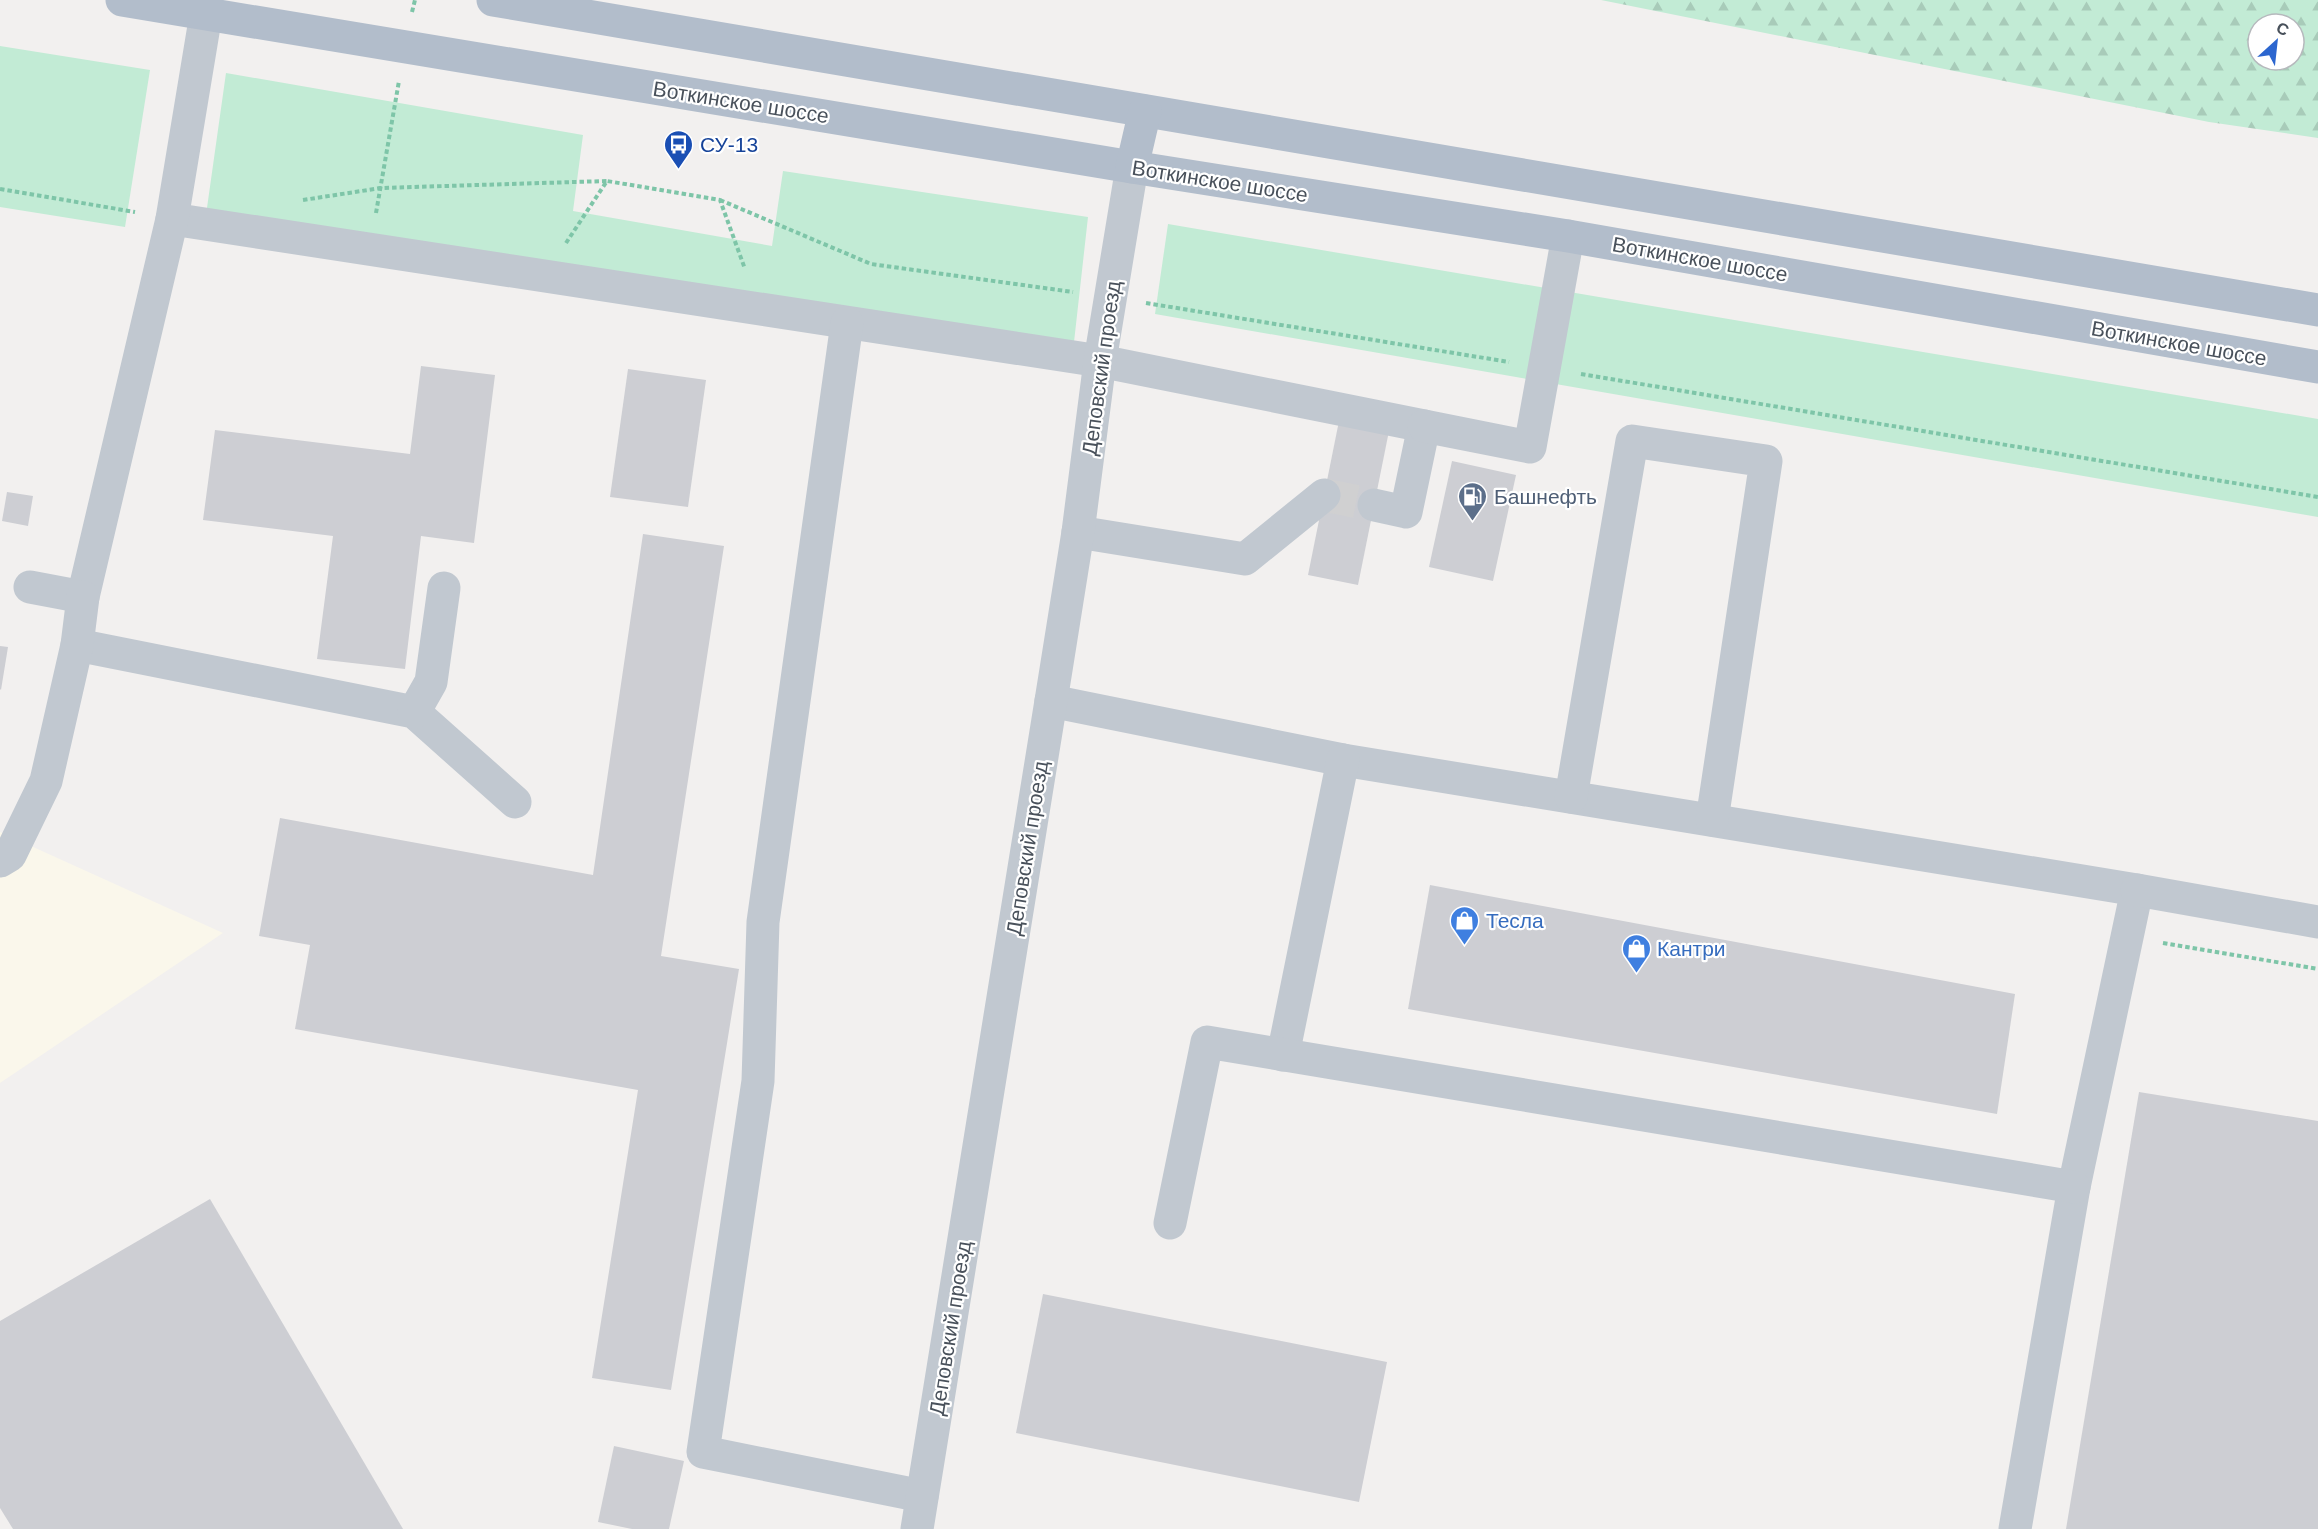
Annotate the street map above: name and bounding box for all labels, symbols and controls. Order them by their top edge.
north arrow [2246,12,2306,72]
text: С [2274,19,2292,39]
street label: Воткинское шоссе [651,77,831,127]
bus stop icon: СУ-13 [663,128,695,170]
place label: СУ-13 [700,133,758,156]
street label: Воткинское шоссе [1130,156,1310,206]
street label: Воткинское шоссе [1611,232,1789,286]
street label: Деповский проезд [1077,279,1125,457]
street label: Воткинское шоссе [2090,316,2268,370]
fuel station icon: Башнефть [1457,480,1489,522]
place label: Башнефть [1494,485,1597,508]
street label: Деповский проезд [1002,759,1052,937]
shop icon: Тесла [1449,904,1481,946]
place label: Тесла [1486,909,1544,932]
shop icon: Кантри [1620,932,1652,974]
place label: Кантри [1657,937,1726,960]
street label: Деповский проезд [925,1239,975,1417]

